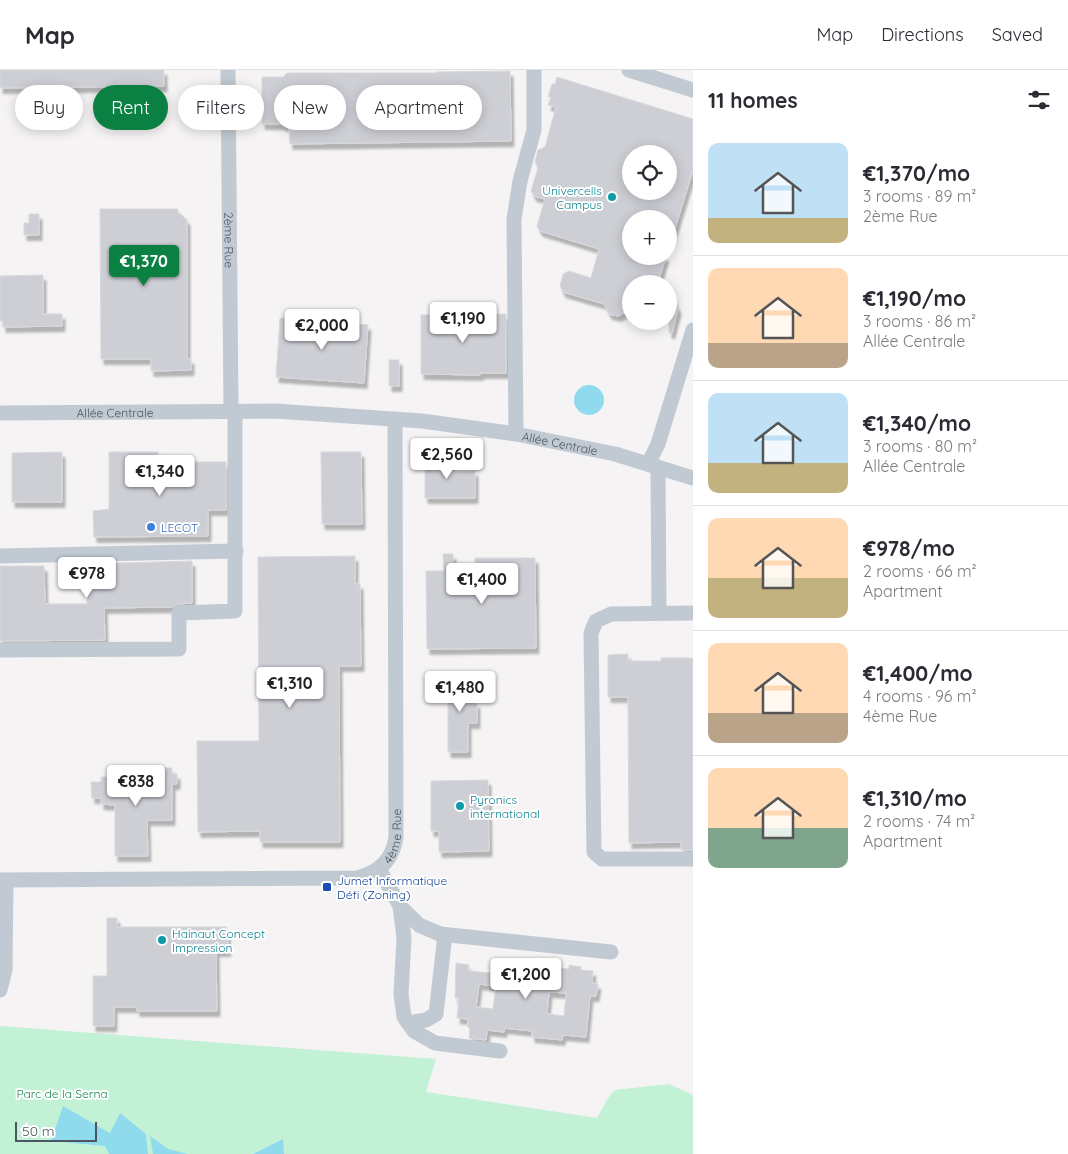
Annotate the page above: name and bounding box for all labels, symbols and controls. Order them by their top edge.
text: Map [25,20,75,50]
text: Map [816,23,853,46]
text: Directions [881,23,964,46]
text: Saved [992,23,1043,46]
chip: Buy [15,85,83,130]
chip: Rent [93,85,168,130]
chip: Filters [178,85,264,130]
chip: New [274,85,346,130]
chip: Apartment [356,85,482,130]
icon: filters [1025,86,1053,114]
text: 11 homes [708,87,798,113]
map controls [622,145,677,330]
button: locate [622,145,677,200]
text: €1,370/mo [863,160,970,186]
icon: home [748,163,808,223]
place label: Univercells Campus [542,183,602,212]
text: 3 rooms · 89 m² [863,186,976,206]
marker: Univercells Campus [606,191,618,203]
text: 2ème Rue [863,206,938,226]
button: + [622,210,677,265]
street label: 2ème Rue [222,212,237,268]
pin: €1,370 [103,244,185,287]
text: €1,370 [120,251,168,271]
button: − [622,275,677,330]
text: €1,190/mo [863,285,966,311]
icon: home [748,288,808,348]
pin: €1,190 [422,302,504,344]
pin: €2,000 [281,308,363,351]
text: €1,190 [441,308,485,328]
text: 3 rooms · 86 m² [863,311,976,331]
text: €2,000 [295,315,349,335]
text: Allée Centrale [863,331,965,351]
street label: Allée Centrale [77,404,154,420]
text: €1,340/mo [863,410,971,436]
icon: home [748,413,808,473]
street label: Allée Centrale [521,428,599,458]
text: 3 rooms · 80 m² [863,436,977,456]
pin: €2,560 [406,438,488,480]
text: €2,560 [421,444,473,464]
pin: €1,340 [119,454,201,497]
text: Allée Centrale [863,456,965,476]
text: €1,340 [136,461,184,481]
place label: LECOT [161,520,198,535]
marker: LECOT [145,521,157,533]
text: €978/mo [863,535,955,561]
icon: home [748,538,808,598]
pin: €978 [57,556,117,599]
text: 2 rooms · 66 m² [863,561,977,581]
pin: €1,400 [441,562,523,605]
text: €978 [69,563,105,583]
text: €1,400 [457,569,507,589]
text: Apartment [863,581,943,601]
text: €1,400/mo [863,660,973,686]
icon: home [748,663,808,723]
pin: €1,310 [249,666,331,709]
pin: €1,480 [419,670,501,713]
text: €1,310 [267,673,313,693]
text: €1,480 [436,677,484,697]
text: 4 rooms · 96 m² [863,686,976,706]
text: 4ème Rue [863,706,937,726]
pin: €838 [106,764,166,807]
text: €838 [118,771,154,791]
text: €1,310/mo [863,785,967,811]
icon: home [748,788,808,848]
place label: Pyronics international [470,792,540,821]
marker: Pyronics international [454,800,466,812]
street label: 4ème Rue [380,809,404,867]
text: 2 rooms · 74 m² [863,811,975,831]
text: Apartment [863,831,943,851]
place label: Jumet Informatique Défi (Zoning) [337,873,447,902]
marker: Jumet Informatique Défi (Zoning) [321,881,333,893]
place label: Hainaut Concept Impression [172,926,265,955]
marker: Hainaut Concept Impression [156,934,168,946]
pin: €1,200 [485,958,567,1000]
text: €1,200 [501,964,551,984]
park label: Parc de la Serna [16,1086,108,1101]
scale bar [15,1119,98,1142]
text: 50 m [22,1122,55,1140]

